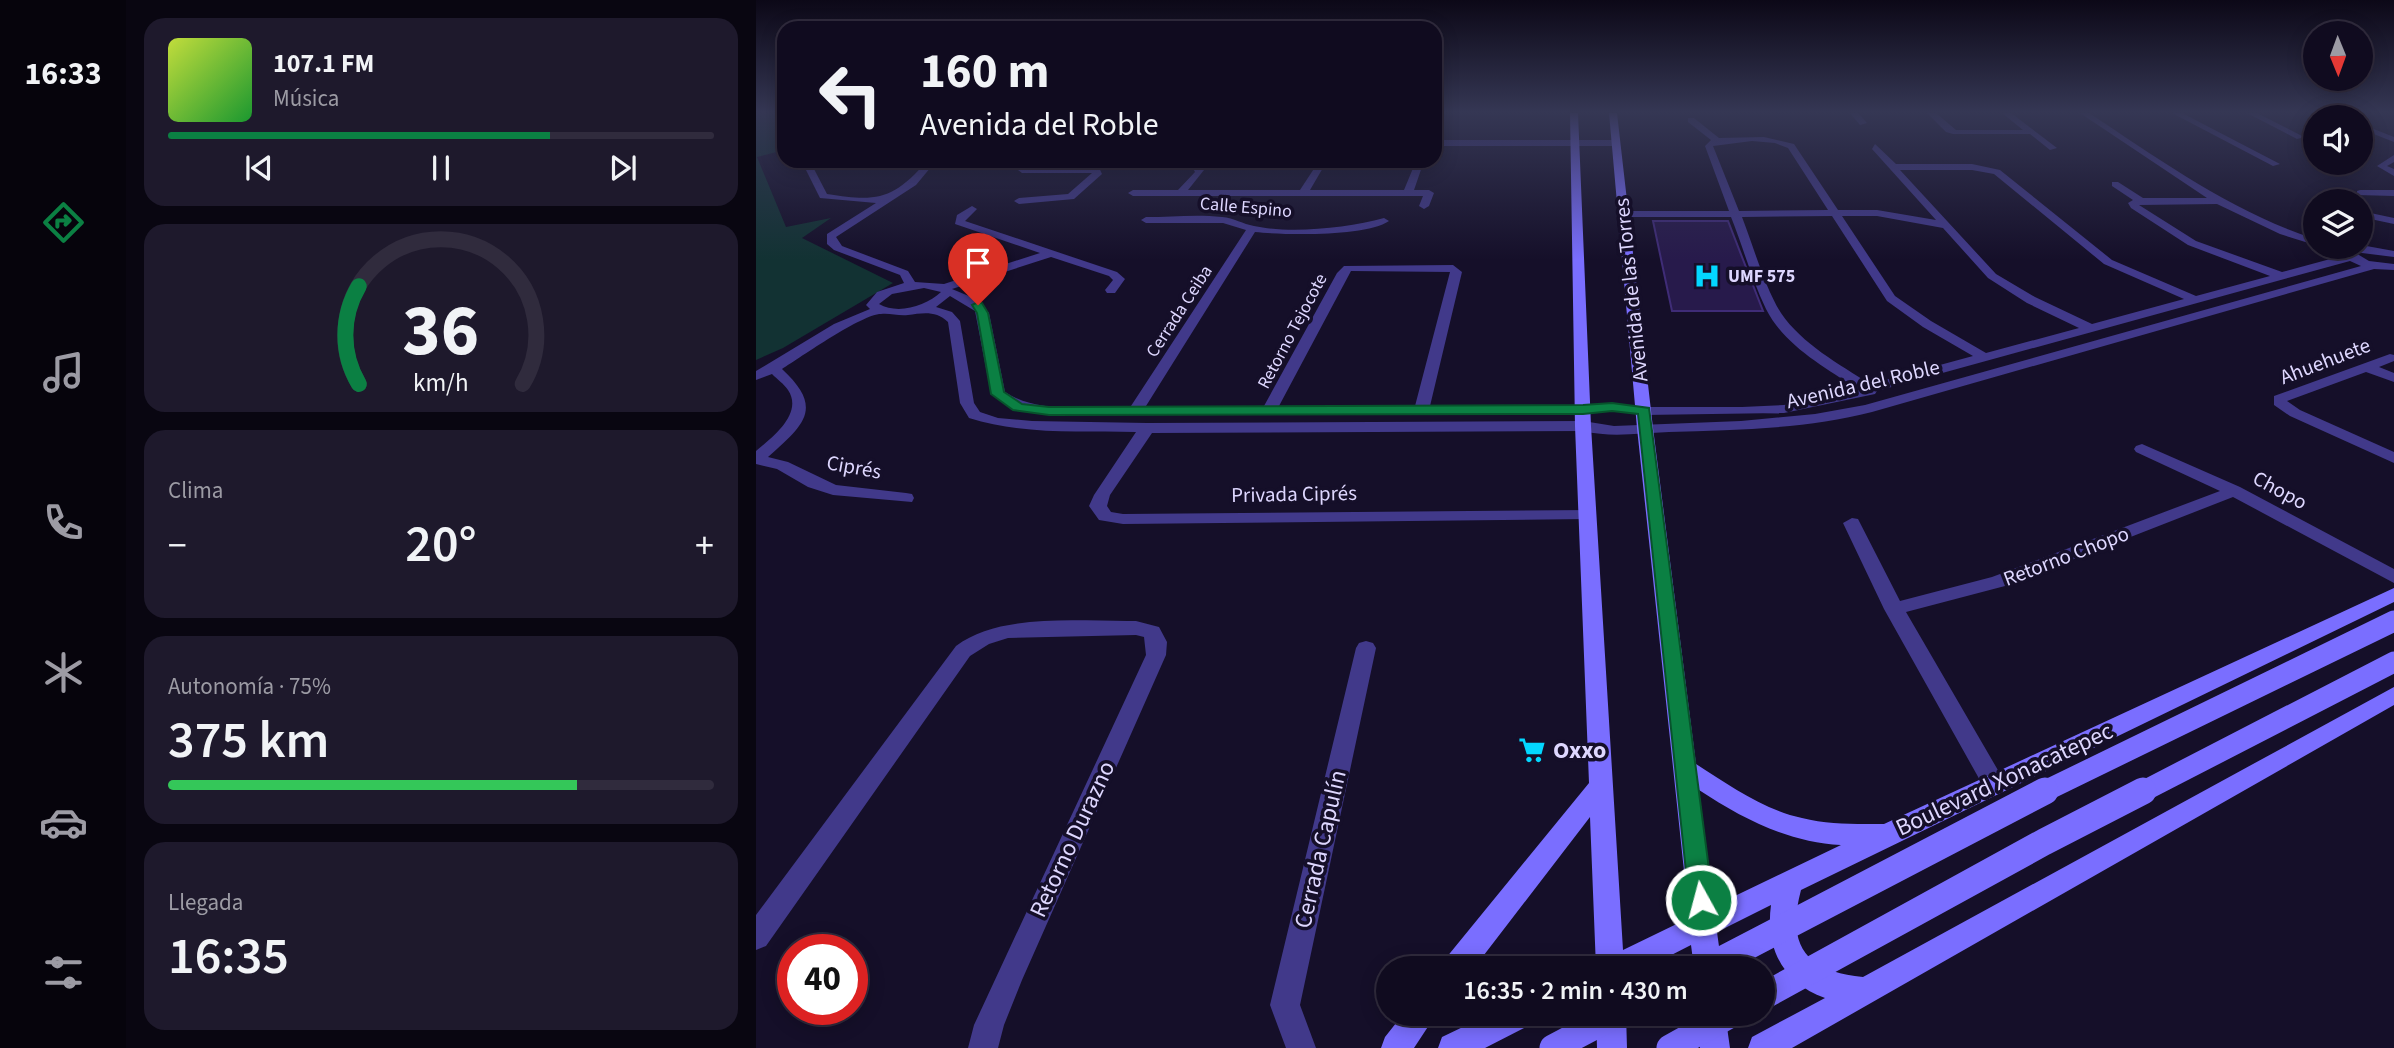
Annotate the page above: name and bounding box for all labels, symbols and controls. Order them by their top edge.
north arrow [2303,21,2373,91]
map controls [2303,21,2373,259]
text: 160 m [920,37,1049,107]
text: 107.1 FM [273,45,374,82]
icon: left [805,49,896,140]
text: 16:33 [24,51,102,97]
text: Música [273,82,339,115]
text: Avenida del Roble [920,102,1159,148]
button: sound [2303,105,2373,175]
icon: previous [240,149,278,187]
icon: pause [422,149,460,187]
icon: next [604,149,642,187]
button: layers [2303,189,2373,259]
street label: Calle Espino [1199,191,1293,224]
street label: Avenida de las Torres [1606,196,1656,383]
icon: directions [39,198,88,247]
pin [948,233,1008,305]
icon: arrive [959,244,997,282]
street label: Cerrada Ceiba [1140,260,1219,362]
hospital icon: UMF 575 [1692,261,1722,291]
place label: UMF 575 [1728,264,1795,289]
street label: Retorno Tejocote [1251,269,1333,393]
text: 36 [403,279,479,383]
street label: Ahuehuete [2275,330,2375,392]
icon: music [39,348,88,397]
street label: Avenida del Roble [1783,352,1943,416]
text: km/h [413,365,469,401]
street label: Ciprés [824,447,884,487]
street label: Chopo [2247,463,2313,517]
text: Clima [168,474,223,507]
street label: Privada Ciprés [1231,478,1357,510]
icon: phone [39,498,88,547]
text: 20° [405,508,477,582]
street label: Retorno Chopo [1999,518,2133,594]
text: − [168,519,187,573]
text: + [695,519,714,573]
icon: climate [39,648,88,697]
text: Autonomía · 75% [168,670,331,703]
text: 375 km [168,704,329,778]
street label: Boulevard Xonacatepec [1890,714,2119,845]
place label: Oxxo [1553,733,1606,768]
supermarket icon: Oxxo [1517,735,1547,765]
street label: Retorno Durazno [1021,755,1124,923]
street label: Cerrada Capulín [1285,767,1356,932]
icon: car [39,798,88,847]
position arrow [1664,863,1738,937]
text: Llegada [168,886,243,919]
text: 16:35 [168,920,289,994]
speed limit sign: 40 [777,934,868,1025]
icon: filters [39,948,88,997]
text: 16:35 · 2 min · 430 m [1463,972,1688,1009]

